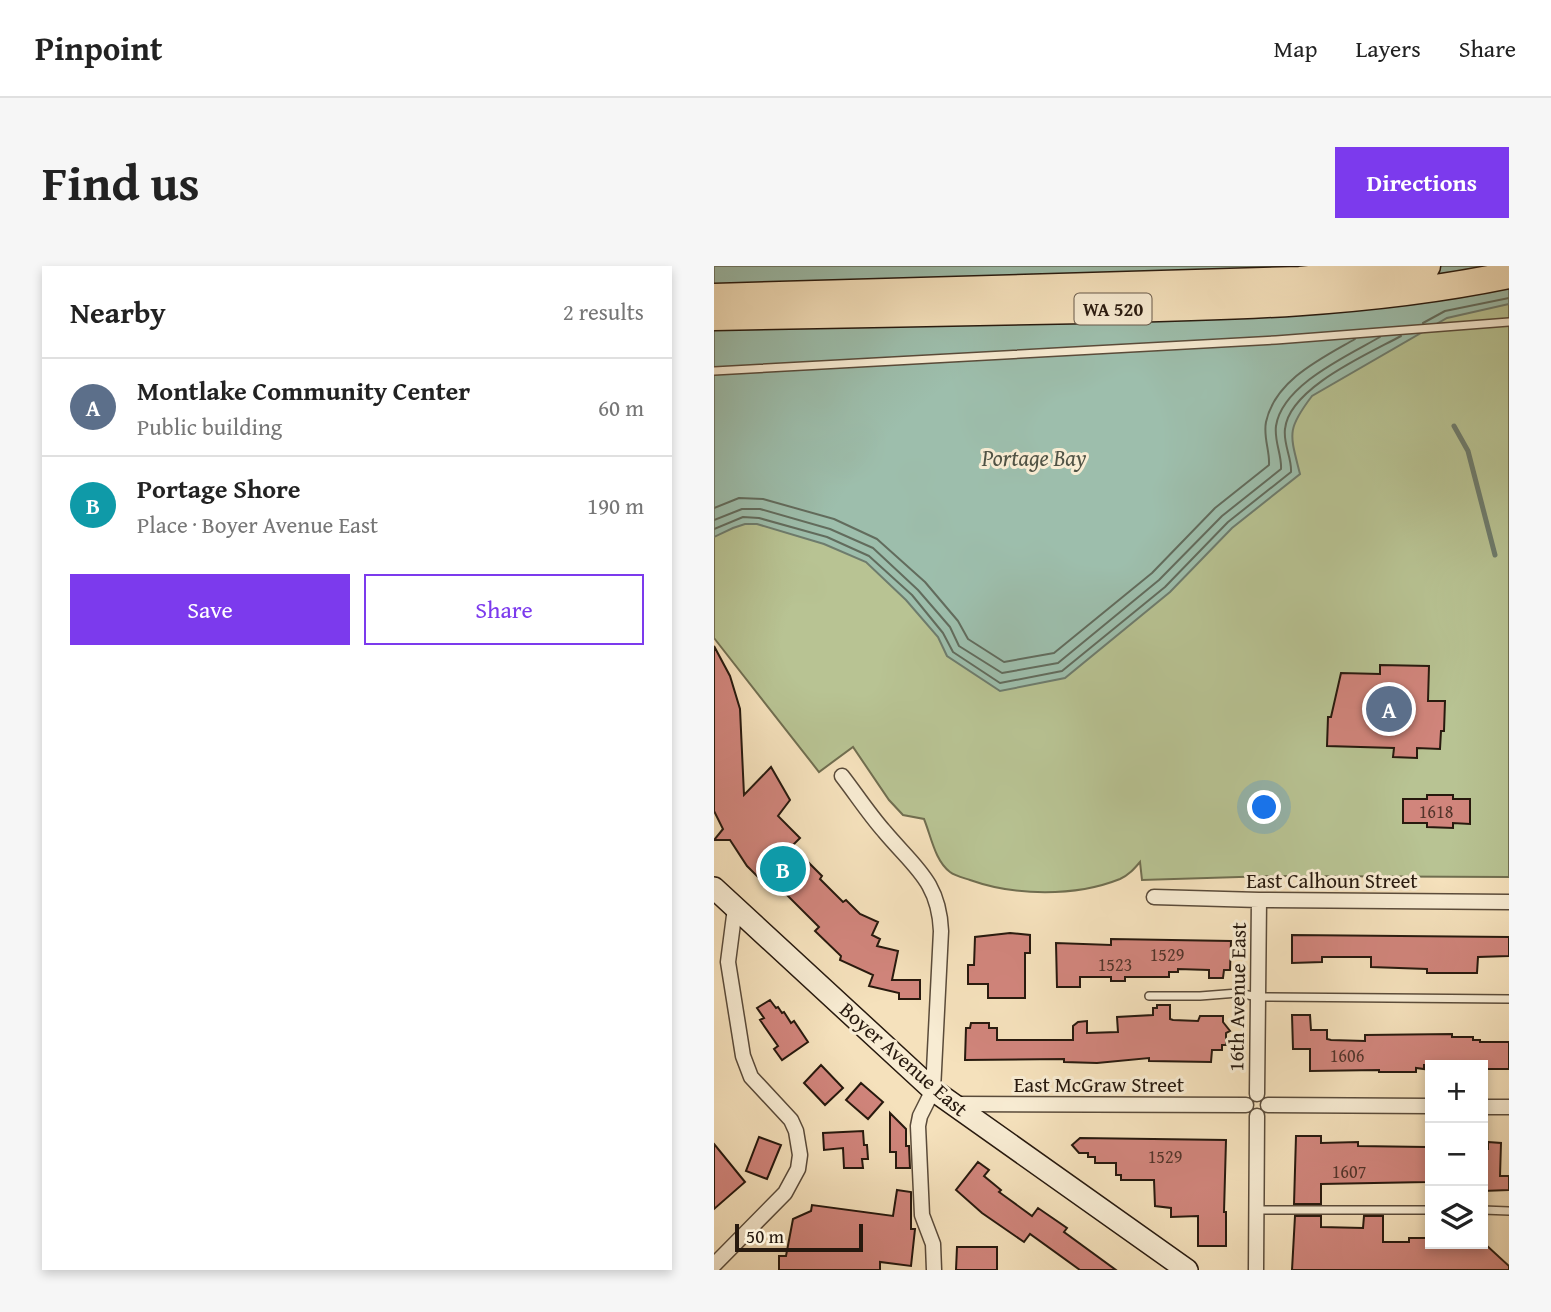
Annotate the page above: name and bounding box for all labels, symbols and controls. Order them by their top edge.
text: Pinpoint [35,24,162,72]
text: Map [1274,31,1317,66]
text: Layers [1355,31,1421,66]
text: Share [1459,31,1516,66]
text: Find us [42,146,200,218]
button: Directions [1335,147,1509,218]
text: Nearby [70,290,166,334]
road number: WA 520 [1074,294,1152,324]
text: 2 results [563,295,644,328]
text: Montlake Community Center [137,371,470,410]
text: A [86,391,100,424]
text: 60 m [598,391,644,424]
text: Public building [137,410,282,443]
water label: Portage Bay [981,441,1087,474]
text: Portage Shore [137,469,300,508]
text: B [86,489,100,522]
text: 190 m [587,489,644,522]
text: Place · Boyer Avenue East [137,508,378,541]
button: Save [70,574,350,645]
button: Share [364,574,644,645]
pin: A [1366,683,1412,735]
your location [1247,790,1281,824]
house number: 1618 [1419,798,1453,825]
pin: B [760,843,806,895]
street label: East Calhoun Street [1246,865,1418,896]
street label: 16th Avenue East [1220,921,1254,1072]
house number: 1529 [1150,941,1184,968]
house number: 1523 [1098,951,1132,978]
street label: Boyer Avenue East [833,994,975,1124]
house number: 1606 [1330,1042,1364,1069]
map controls [1425,1060,1488,1249]
button: + [1425,1060,1488,1123]
street label: East McGraw Street [1014,1069,1185,1100]
button: − [1425,1123,1488,1186]
house number: 1529 [1148,1143,1182,1170]
house number: 1607 [1332,1158,1366,1185]
button: layers [1425,1186,1488,1249]
scale bar [735,1221,863,1253]
text: 50 m [746,1222,784,1250]

